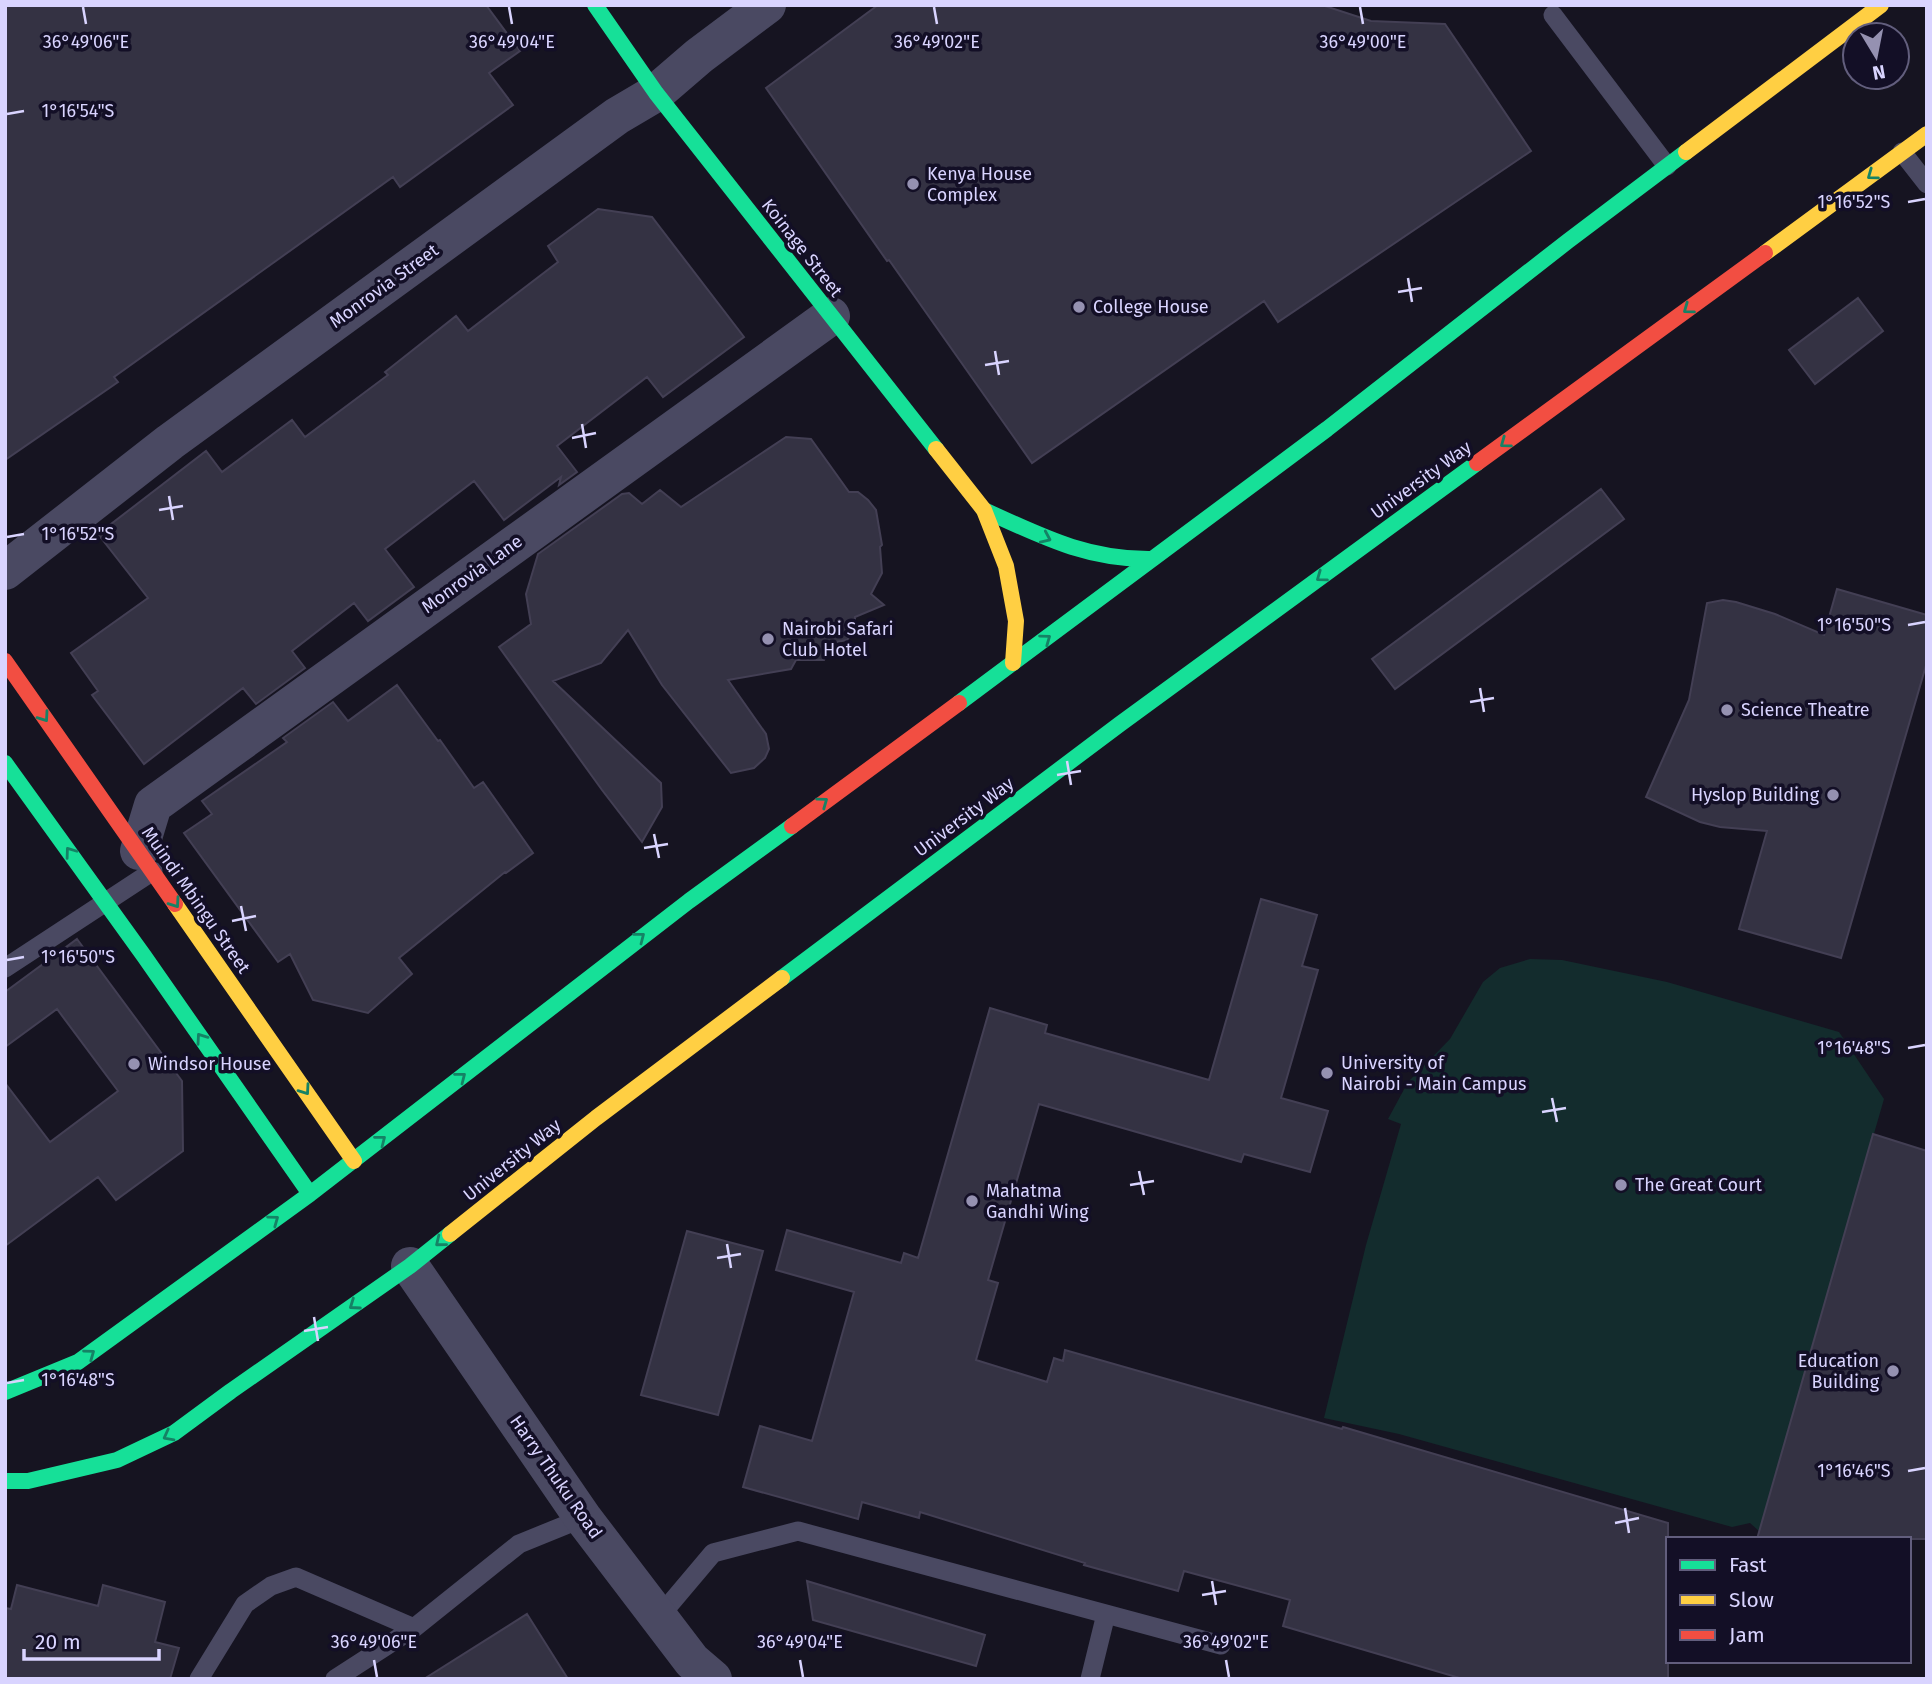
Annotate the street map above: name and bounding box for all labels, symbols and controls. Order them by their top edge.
north arrow [1841,21,1911,91]
text: 36°49'06"E [43,31,129,53]
text: 36°49'04"E [469,31,555,53]
text: 36°49'02"E [894,31,980,53]
text: 36°49'00"E [1320,31,1406,53]
text: N [1871,60,1887,85]
text: 1°16'54"S [42,100,115,122]
place label: Kenya House Complex [927,163,1032,206]
one-way arrow [1867,166,1880,179]
marker: Kenya House Complex [905,176,921,192]
text: 1°16'52"S [1818,191,1891,213]
street label: Koinage Street [757,195,847,302]
street label: Monrovia Street [325,239,443,333]
place label: College House [1093,296,1209,318]
marker: College House [1071,299,1087,315]
one-way arrow [1683,301,1696,313]
one-way arrow [1500,435,1512,447]
street label: University Way [1366,436,1476,524]
text: 1°16'52"S [42,523,115,545]
street label: Monrovia Lane [417,530,527,618]
one-way arrow [1039,530,1051,544]
one-way arrow [1316,569,1329,582]
text: 1°16'50"S [1817,614,1891,636]
place label: Nairobi Safari Club Hotel [782,618,894,661]
marker: Nairobi Safari Club Hotel [760,631,776,647]
one-way arrow [1039,635,1051,647]
place label: Science Theatre [1741,699,1870,721]
marker: Science Theatre [1719,702,1735,718]
one-way arrow [36,709,48,722]
street label: University Way [910,772,1018,862]
place label: Hyslop Building [1691,784,1820,806]
marker: Hyslop Building [1825,787,1841,803]
one-way arrow [816,798,828,811]
street label: Muindi Mbingu Street [137,822,255,978]
one-way arrow [65,847,78,860]
one-way arrow [167,895,179,908]
one-way arrow [633,933,645,946]
text: 1°16'50"S [41,946,115,968]
one-way arrow [197,1033,209,1046]
text: 1°16'48"S [1817,1037,1891,1059]
place label: University of Nairobi - Main Campus [1341,1052,1527,1095]
place label: Windsor House [148,1053,271,1075]
marker: Windsor House [126,1056,142,1072]
marker: University of Nairobi - Main Campus [1319,1065,1335,1081]
one-way arrow [453,1073,466,1086]
one-way arrow [297,1082,310,1095]
street label: University Way [459,1114,565,1206]
one-way arrow [373,1135,385,1148]
place label: The Great Court [1635,1174,1763,1196]
marker: The Great Court [1613,1177,1629,1193]
place label: Mahatma Gandhi Wing [986,1180,1089,1223]
marker: Mahatma Gandhi Wing [964,1193,980,1209]
one-way arrow [266,1216,279,1229]
one-way arrow [435,1234,448,1247]
one-way arrow [349,1297,362,1309]
one-way arrow [82,1350,94,1362]
place label: Education Building [1798,1350,1880,1393]
marker: Education Building [1885,1363,1901,1379]
text: 1°16'48"S [41,1369,115,1391]
street label: Harry Thuku Road [505,1411,607,1543]
one-way arrow [163,1427,175,1441]
text: 1°16'46"S [1817,1460,1891,1482]
legend [1666,1537,1911,1663]
text: Fast [1729,1552,1767,1578]
text: Slow [1729,1587,1774,1613]
scale bar [24,1618,159,1662]
text: Jam [1729,1622,1765,1648]
text: 20 m [35,1629,81,1655]
text: 36°49'06"E [331,1631,417,1653]
text: 36°49'04"E [757,1631,843,1653]
text: 36°49'02"E [1183,1631,1269,1653]

